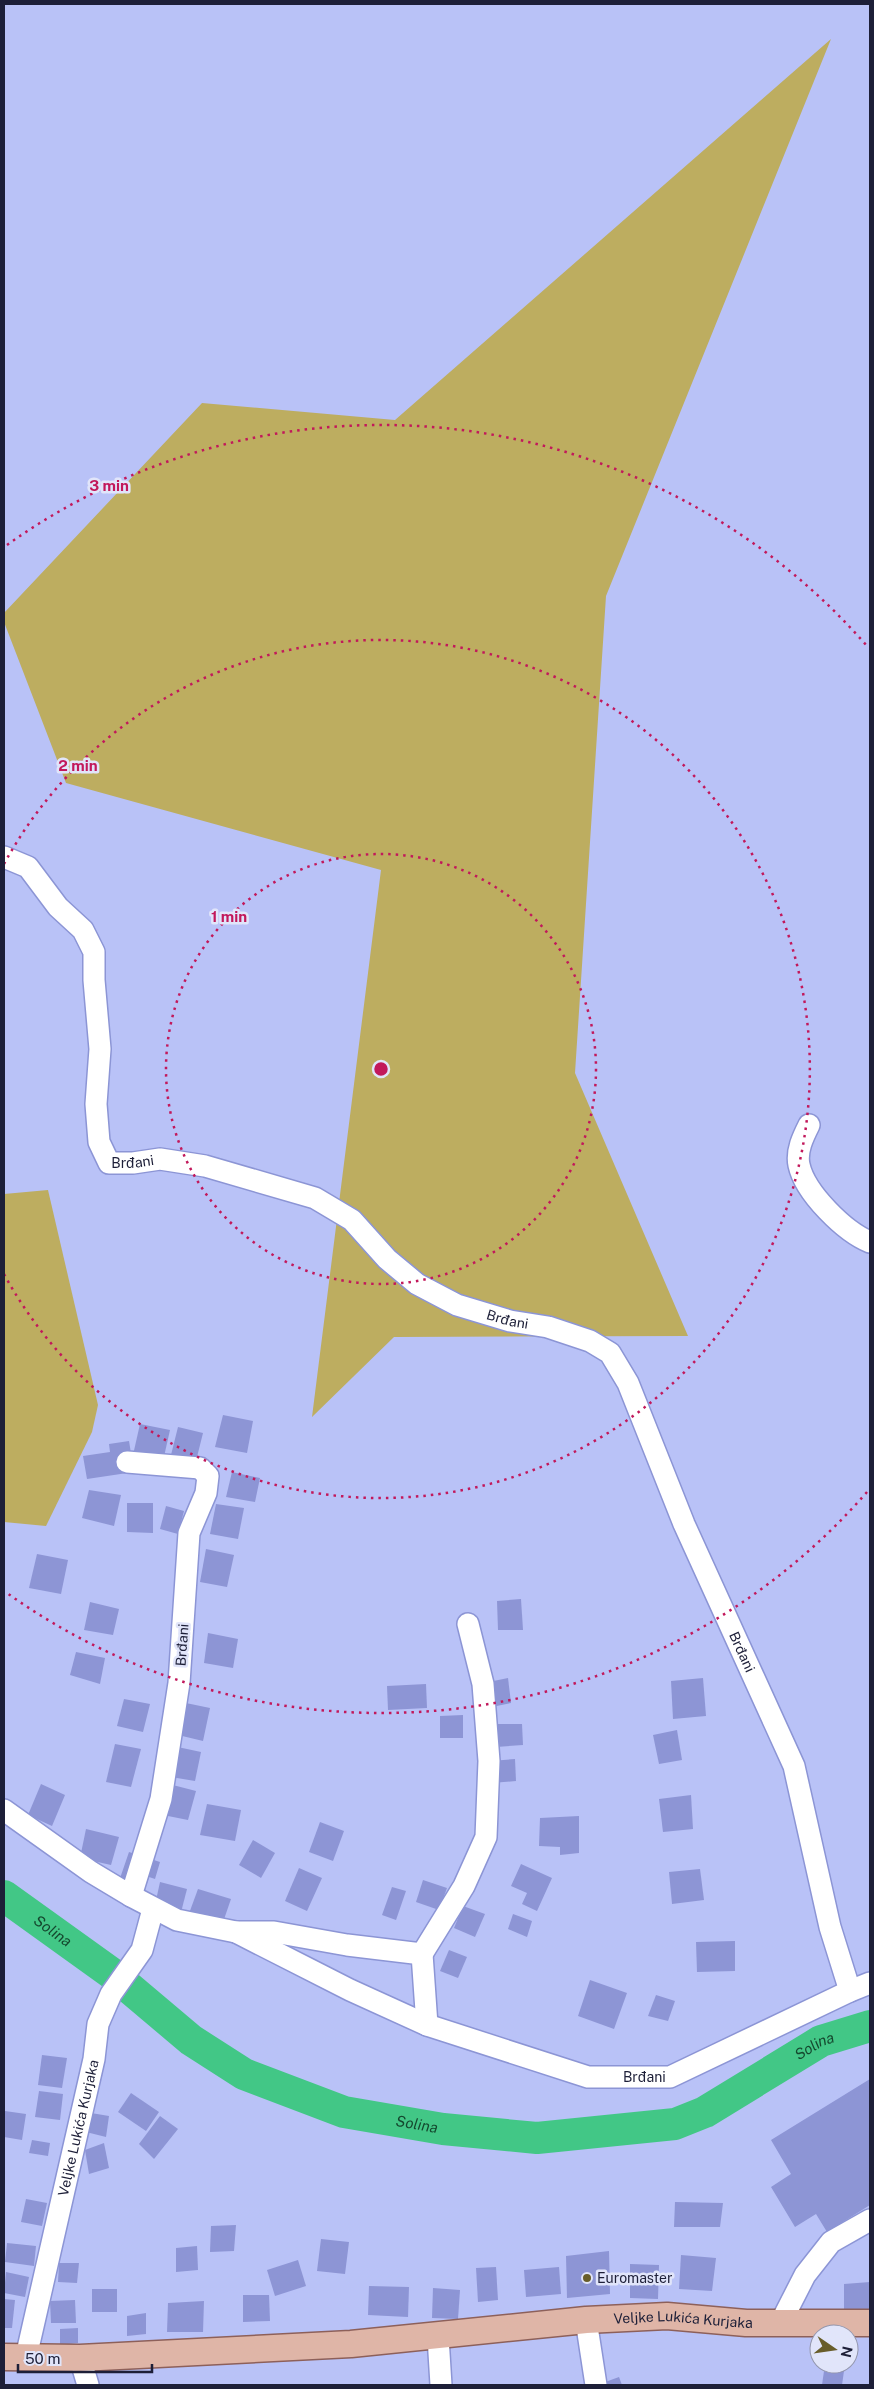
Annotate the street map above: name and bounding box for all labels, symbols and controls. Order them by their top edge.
text: 3 min [89,477,129,494]
text: 2 min [58,757,98,774]
text: 1 min [211,908,247,925]
centre of rings [372,1060,390,1078]
street label: Brđani [111,1152,155,1171]
street label: Brđani [485,1306,530,1332]
street label: Brđani [173,1623,191,1667]
street label: Brđani [726,1629,758,1675]
water label: Solina [31,1911,75,1950]
water label: Solina [791,2029,836,2063]
street label: Veljke Lukića Kurjaka [55,2058,102,2198]
street label: Brđani [623,2069,666,2085]
water label: Solina [395,2112,439,2136]
place label: Euromaster [597,2270,672,2286]
marker: Euromaster [581,2272,593,2284]
street label: Veljke Lukića Kurjaka [613,2308,753,2331]
north arrow [809,2324,859,2374]
scale bar [18,2342,151,2374]
text: N [838,2345,856,2359]
text: 50 m [25,2350,60,2367]

